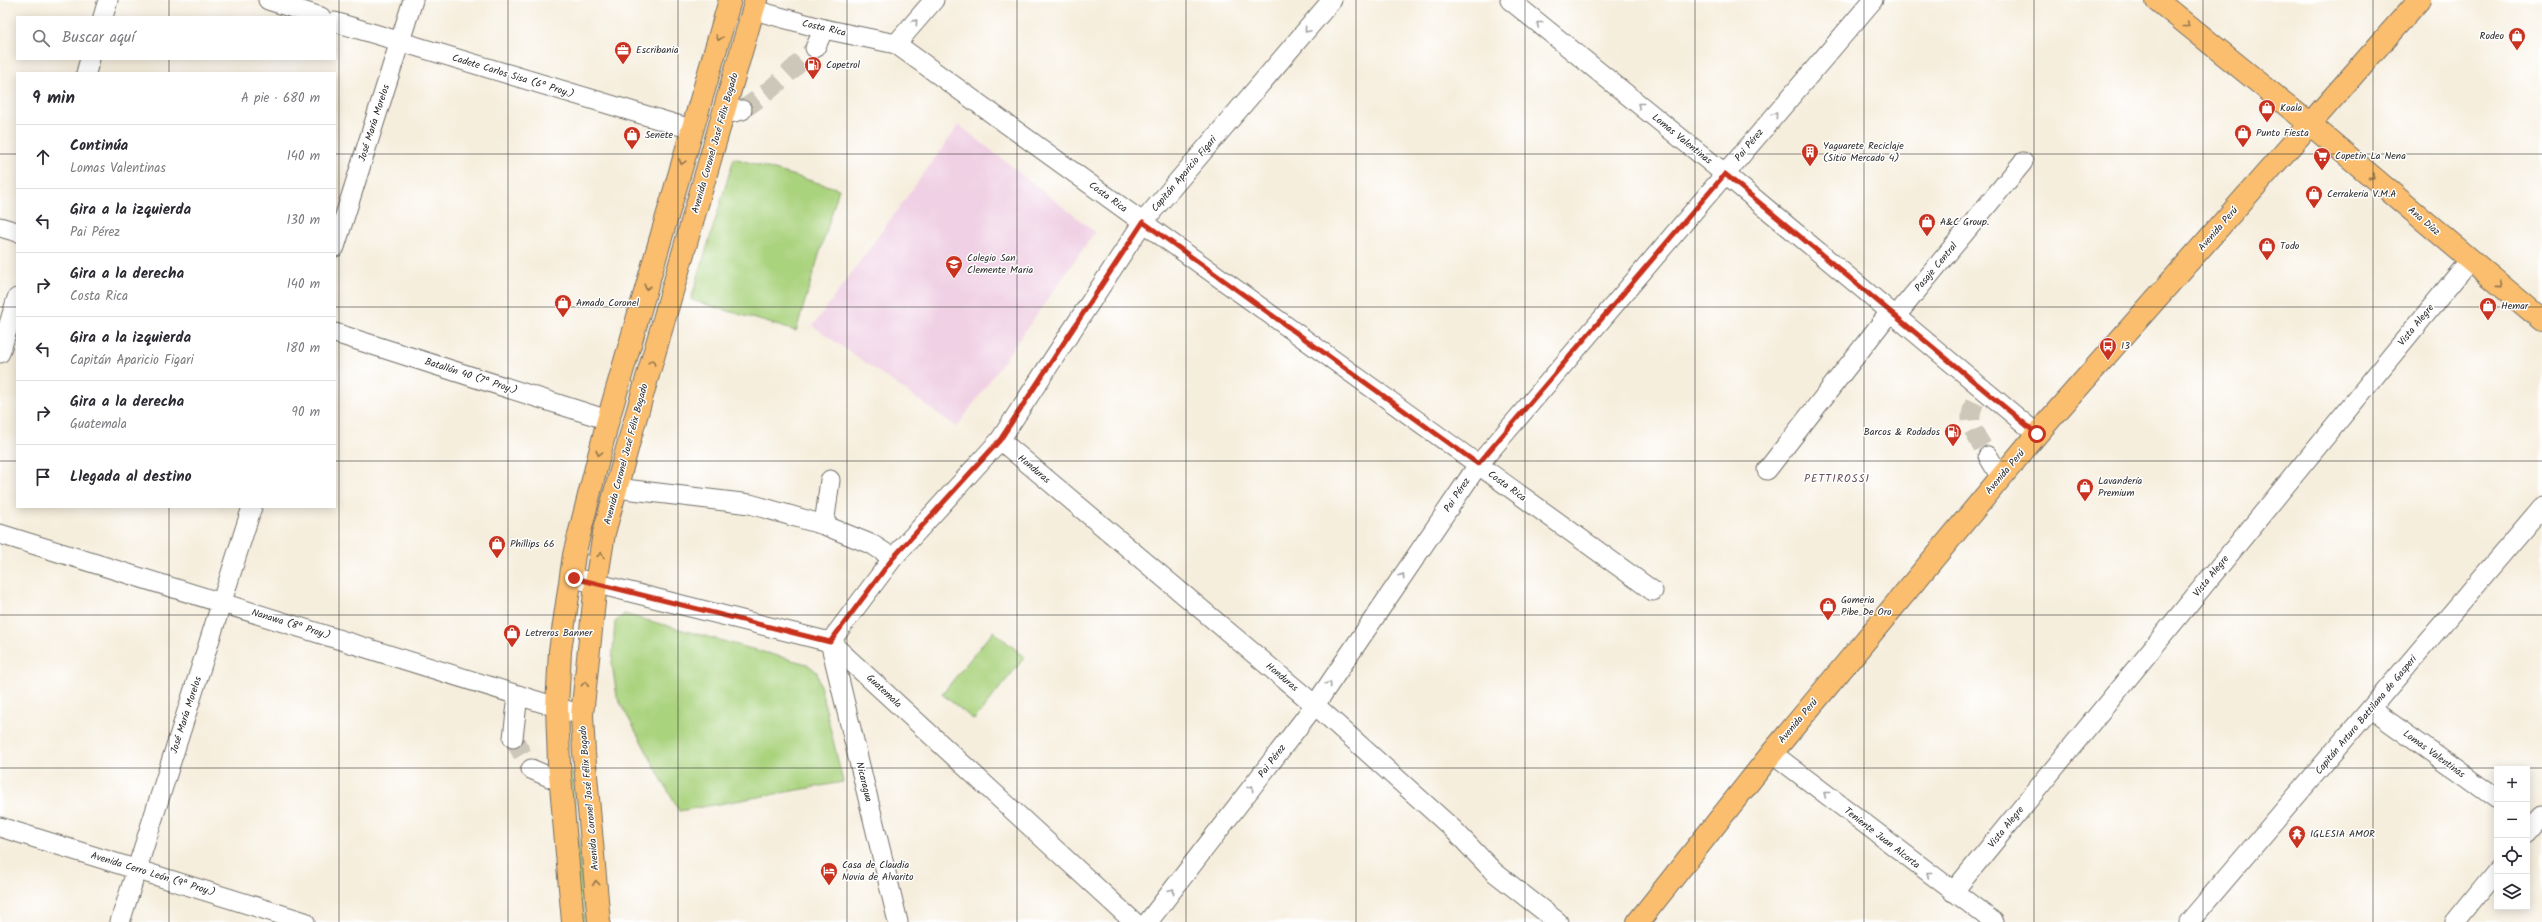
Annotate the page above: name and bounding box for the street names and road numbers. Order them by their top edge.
street label: Costa Rica [800,15,848,41]
street label: Cadete Carlos Sisa (6ª Proy.) [450,50,576,102]
street label: Avenida Coronel José Félix Bogado [687,71,743,215]
street label: José María Morelos [354,82,394,164]
street label: Lomas Valentinas [1648,110,1716,169]
street label: Pai Pérez [1730,125,1768,165]
street label: Capitán Aparicio Figari [1147,132,1221,216]
street label: Costa Rica [1085,177,1131,217]
street label: Avenida Perú [2194,203,2242,255]
street label: Ana Díaz [2404,203,2444,240]
street label: Pasaje Central [1911,238,1962,295]
street label: Vista Alegre [2394,300,2438,350]
street label: Batallón 40 (7ª Proy.) [423,353,519,399]
street label: Avenida Coronel José Félix Bogado [599,381,653,526]
street label: Avenida Perú [1981,446,2029,498]
street label: Honduras [1014,450,1054,488]
street label: Costa Rica [1484,466,1530,506]
street label: Pai Pérez [1440,474,1475,515]
street label: Vista Alegre [2189,551,2233,601]
street label: Nanawa (8ª Proy.) [249,604,333,644]
street label: Capitán Arturo Battilana de Gasperi [2311,651,2421,778]
street label: Honduras [1262,658,1302,696]
street label: Guatemala [863,670,906,712]
street label: José María Morelos [166,674,206,756]
street label: Avenida Perú [1774,695,1822,747]
street label: Avenida Coronel José Félix Bogado [575,724,603,871]
street label: Lomas Valentinas [2399,726,2469,783]
street label: Pai Pérez [1254,740,1290,781]
street label: Nicaragua [851,760,877,804]
street label: Vista Alegre [1984,802,2028,852]
street label: Teniente Juan Alcorta [1841,803,1924,873]
street label: Avenida Cerro León (9ª Proy.) [89,847,217,901]

